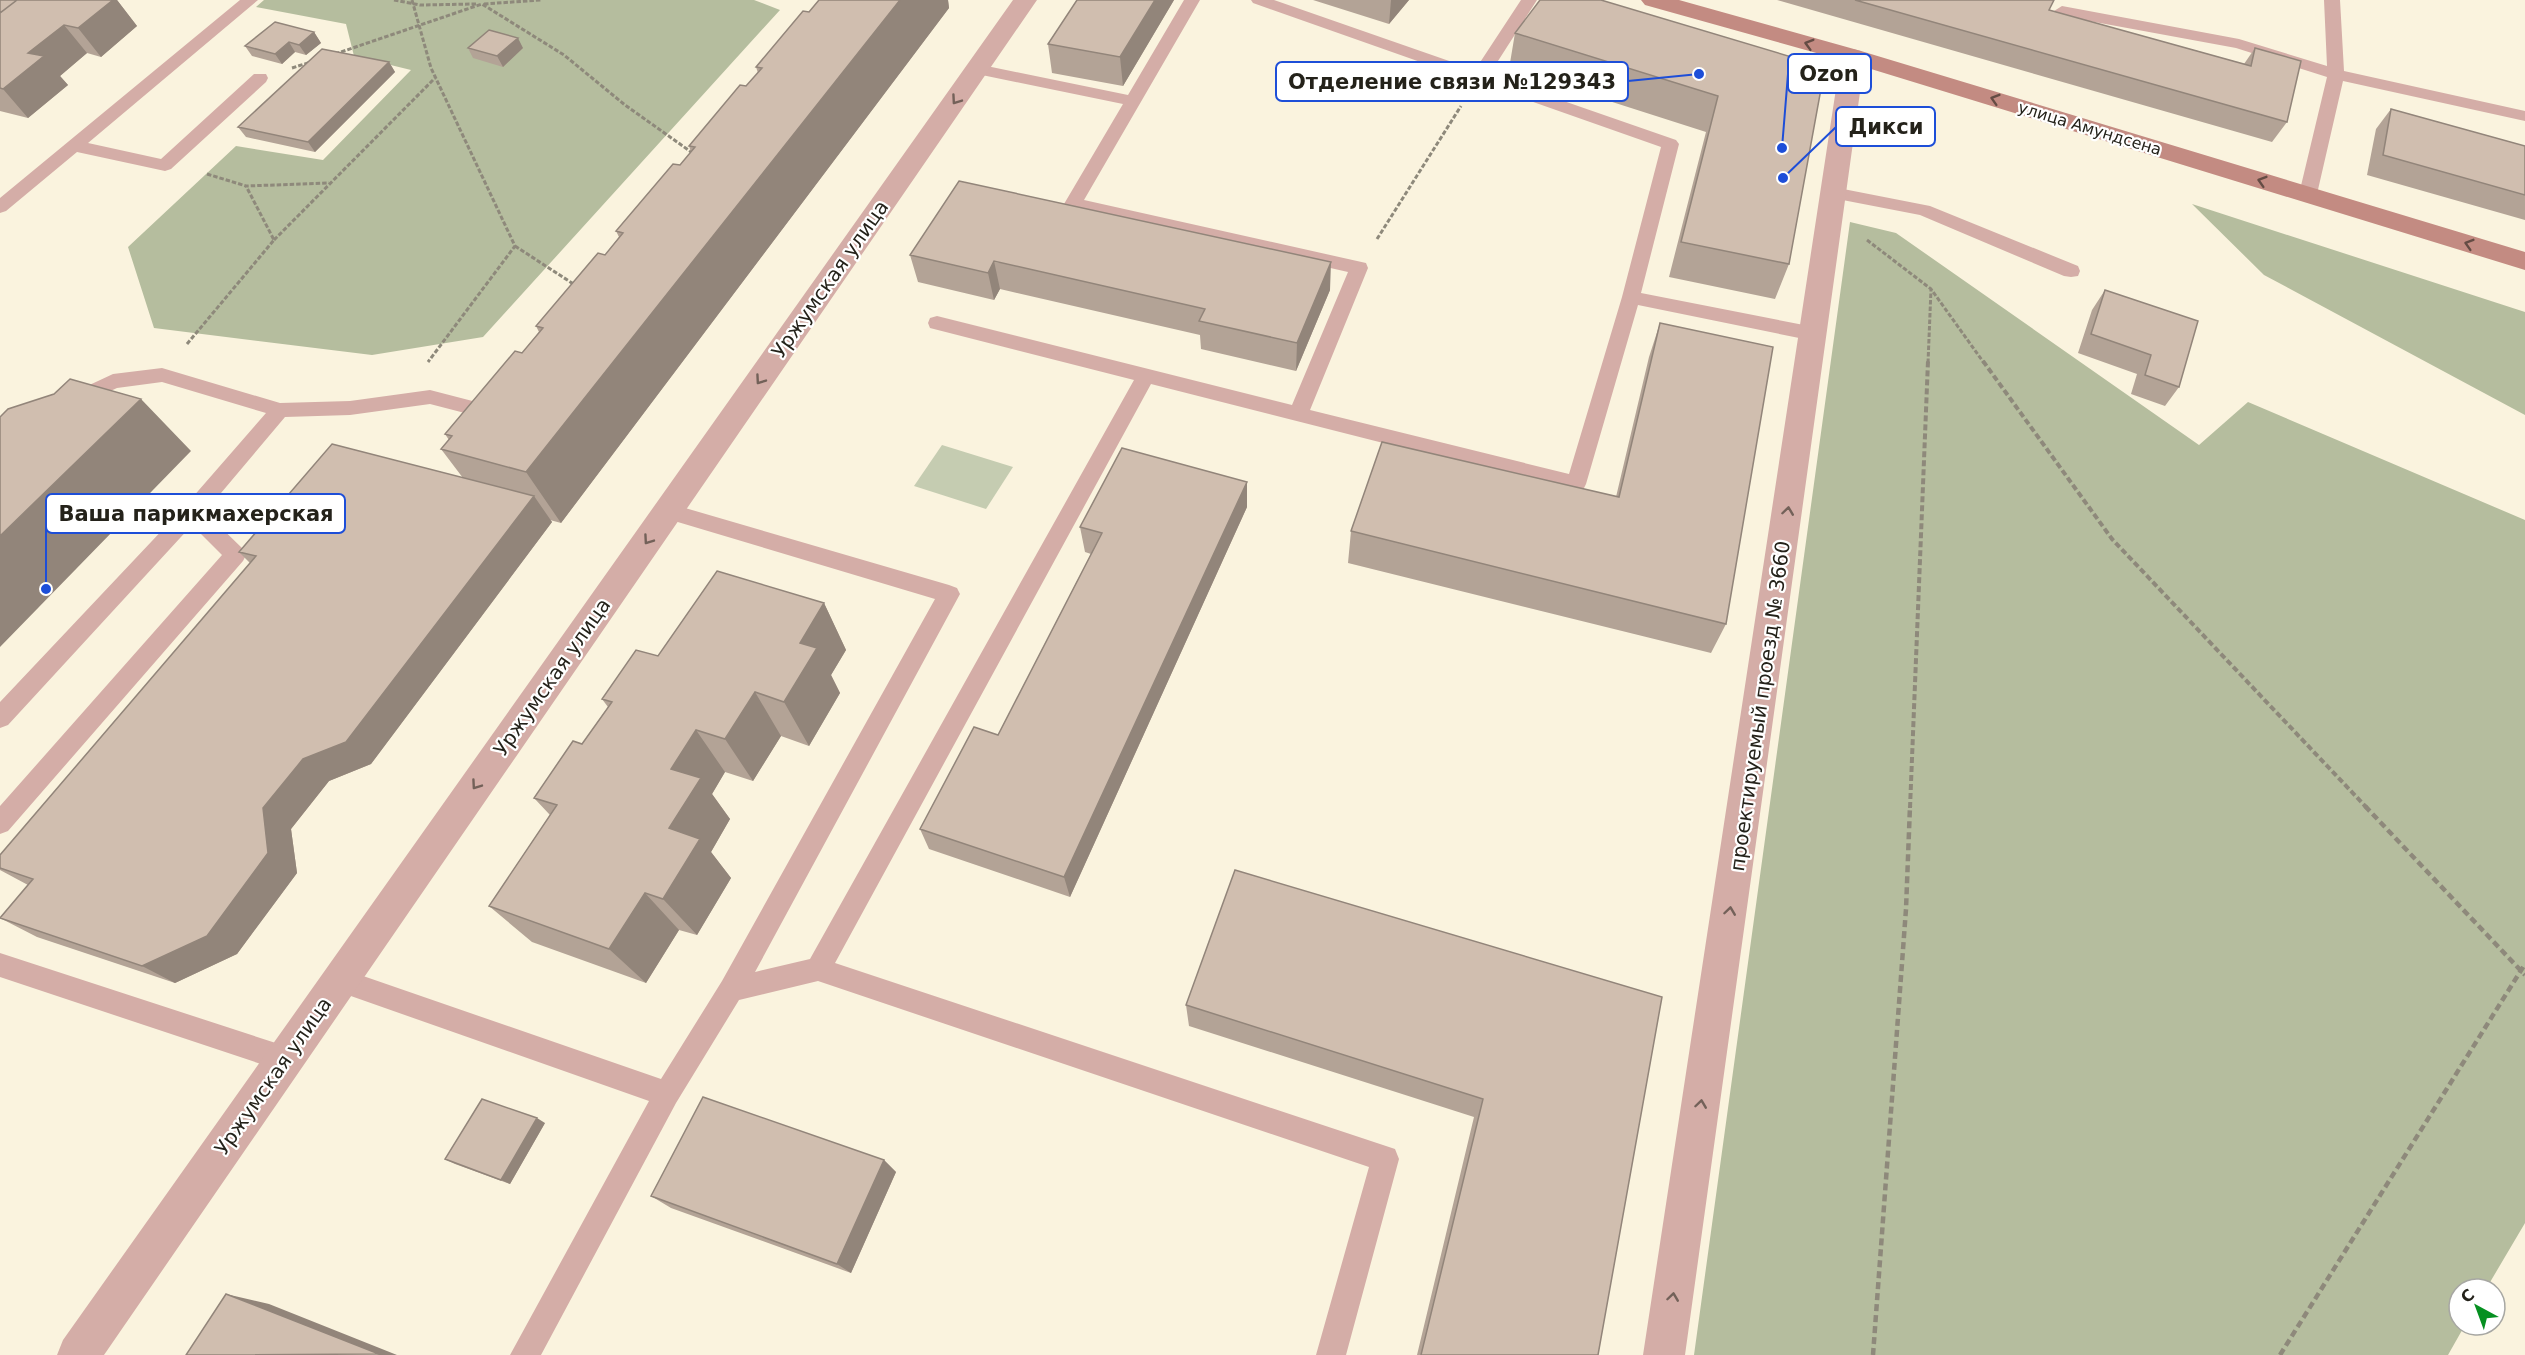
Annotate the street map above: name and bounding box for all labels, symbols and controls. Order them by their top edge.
one-way arrow [1804,38,1814,51]
callout: Ozon [1788,54,1871,93]
callout: Отделение связи №129343 [1276,62,1628,101]
text: Ozon [1799,62,1859,86]
text: Отделение связи №129343 [1288,70,1616,94]
one-way arrow [952,93,963,104]
one-way arrow [1991,94,2001,106]
street label: улица Амундсена [2016,98,2164,159]
callout: Дикси [1836,107,1935,146]
text: Дикси [1849,115,1923,139]
one-way arrow [2257,176,2268,188]
street label: Уржумская улица [767,196,893,362]
one-way arrow [2464,239,2475,251]
one-way arrow [756,373,767,384]
callout: Ваша парикмахерская [46,494,345,533]
text: Ваша парикмахерская [58,502,334,526]
one-way arrow [1782,506,1794,515]
one-way arrow [644,533,655,544]
street label: проектируемый проезд № 3660 [1725,539,1795,873]
street label: Уржумская улица [489,594,615,760]
one-way arrow [472,779,483,790]
one-way arrow [1723,907,1735,916]
street label: Уржумская улица [210,993,336,1159]
one-way arrow [1695,1100,1707,1109]
north arrow [2447,1277,2507,1337]
text: С [2457,1285,2478,1307]
one-way arrow [1666,1293,1678,1302]

